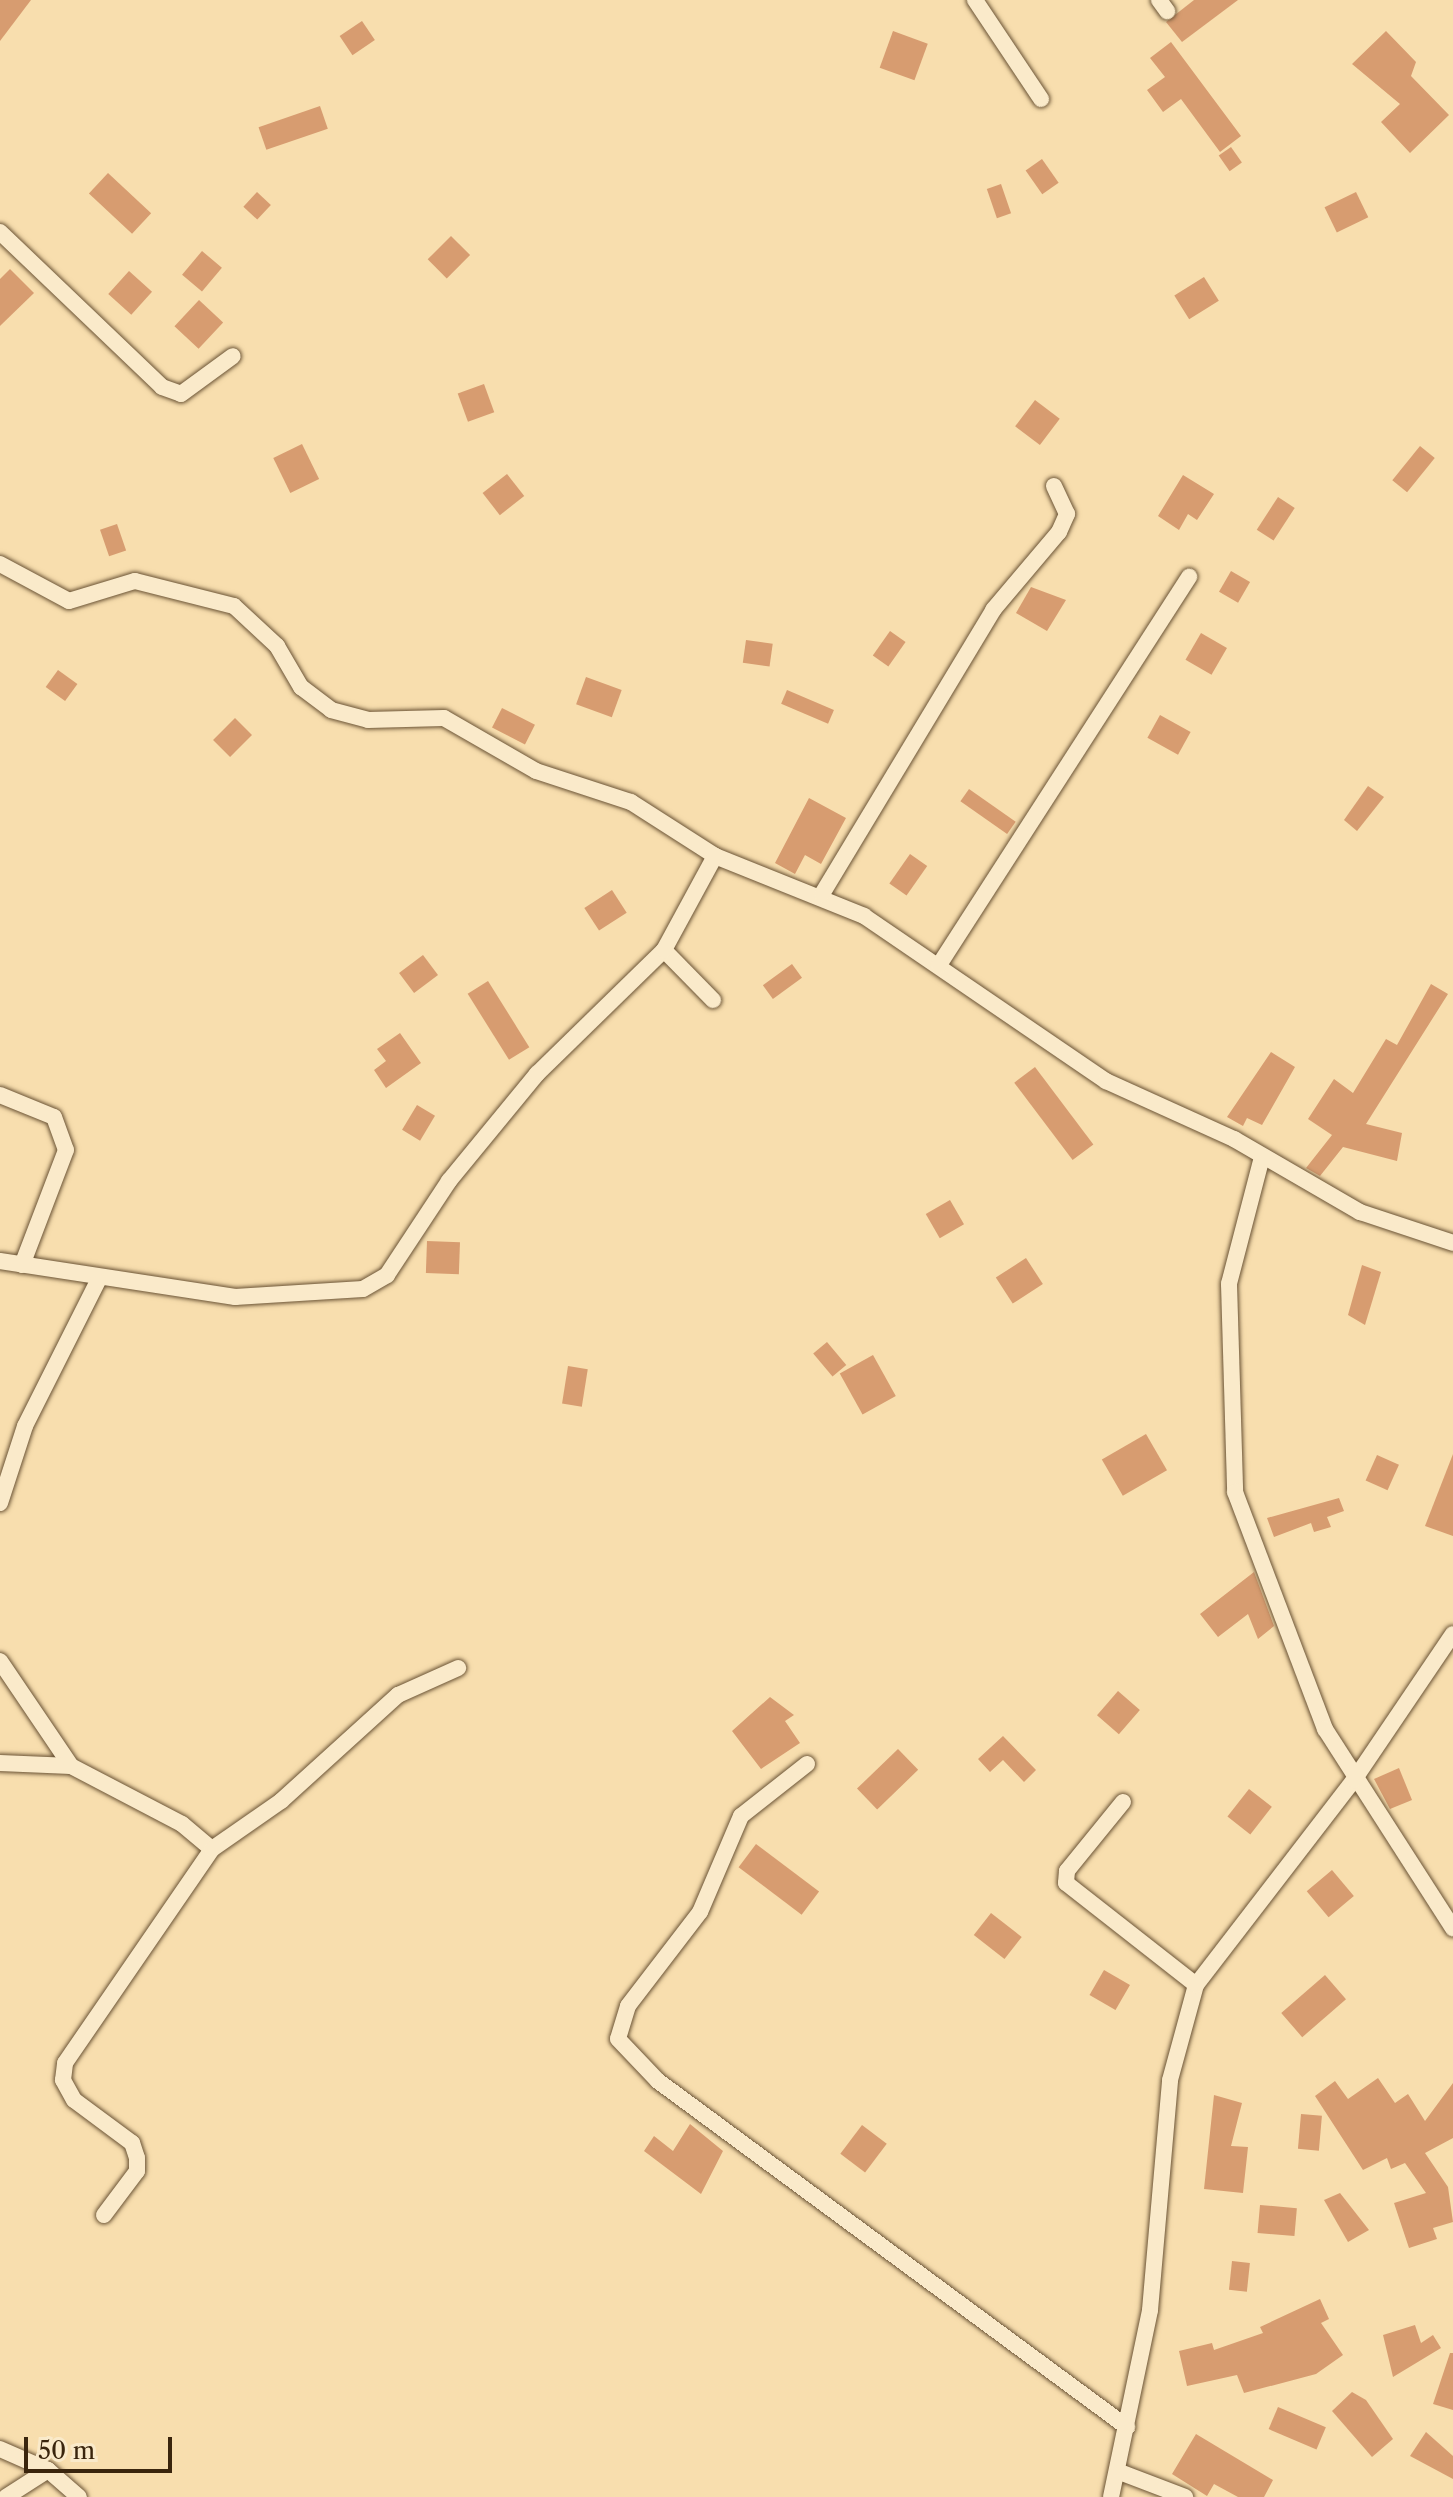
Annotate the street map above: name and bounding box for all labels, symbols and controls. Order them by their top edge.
scale bar [28,2421,176,2471]
text: 50 m [38,2436,95,2465]

